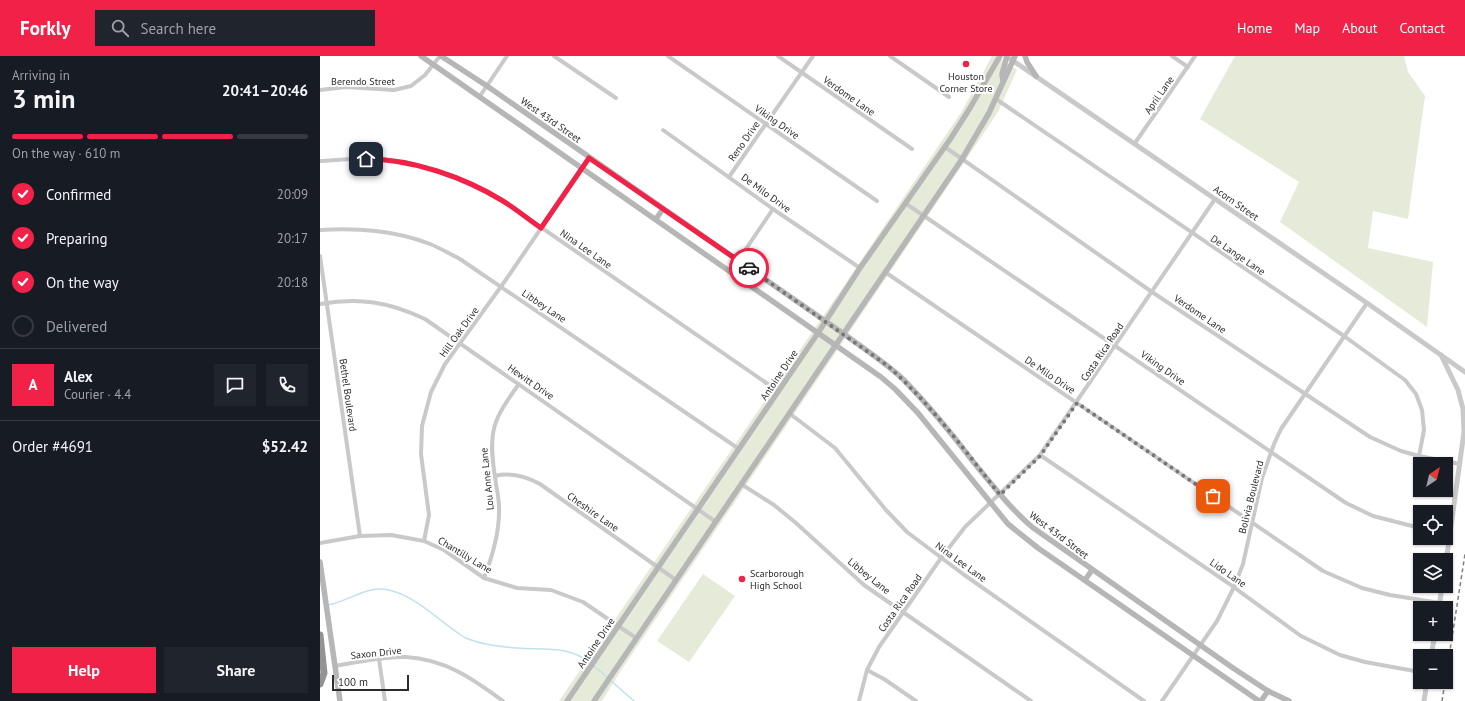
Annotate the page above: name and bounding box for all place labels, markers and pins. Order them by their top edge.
marker: Houston Corner Store [961,59,971,69]
place label: Houston Corner Store [939,70,993,95]
pin [349,142,383,176]
pin [1196,479,1230,513]
place label: Scarborough High School [750,567,804,592]
marker: Scarborough High School [737,574,747,584]

